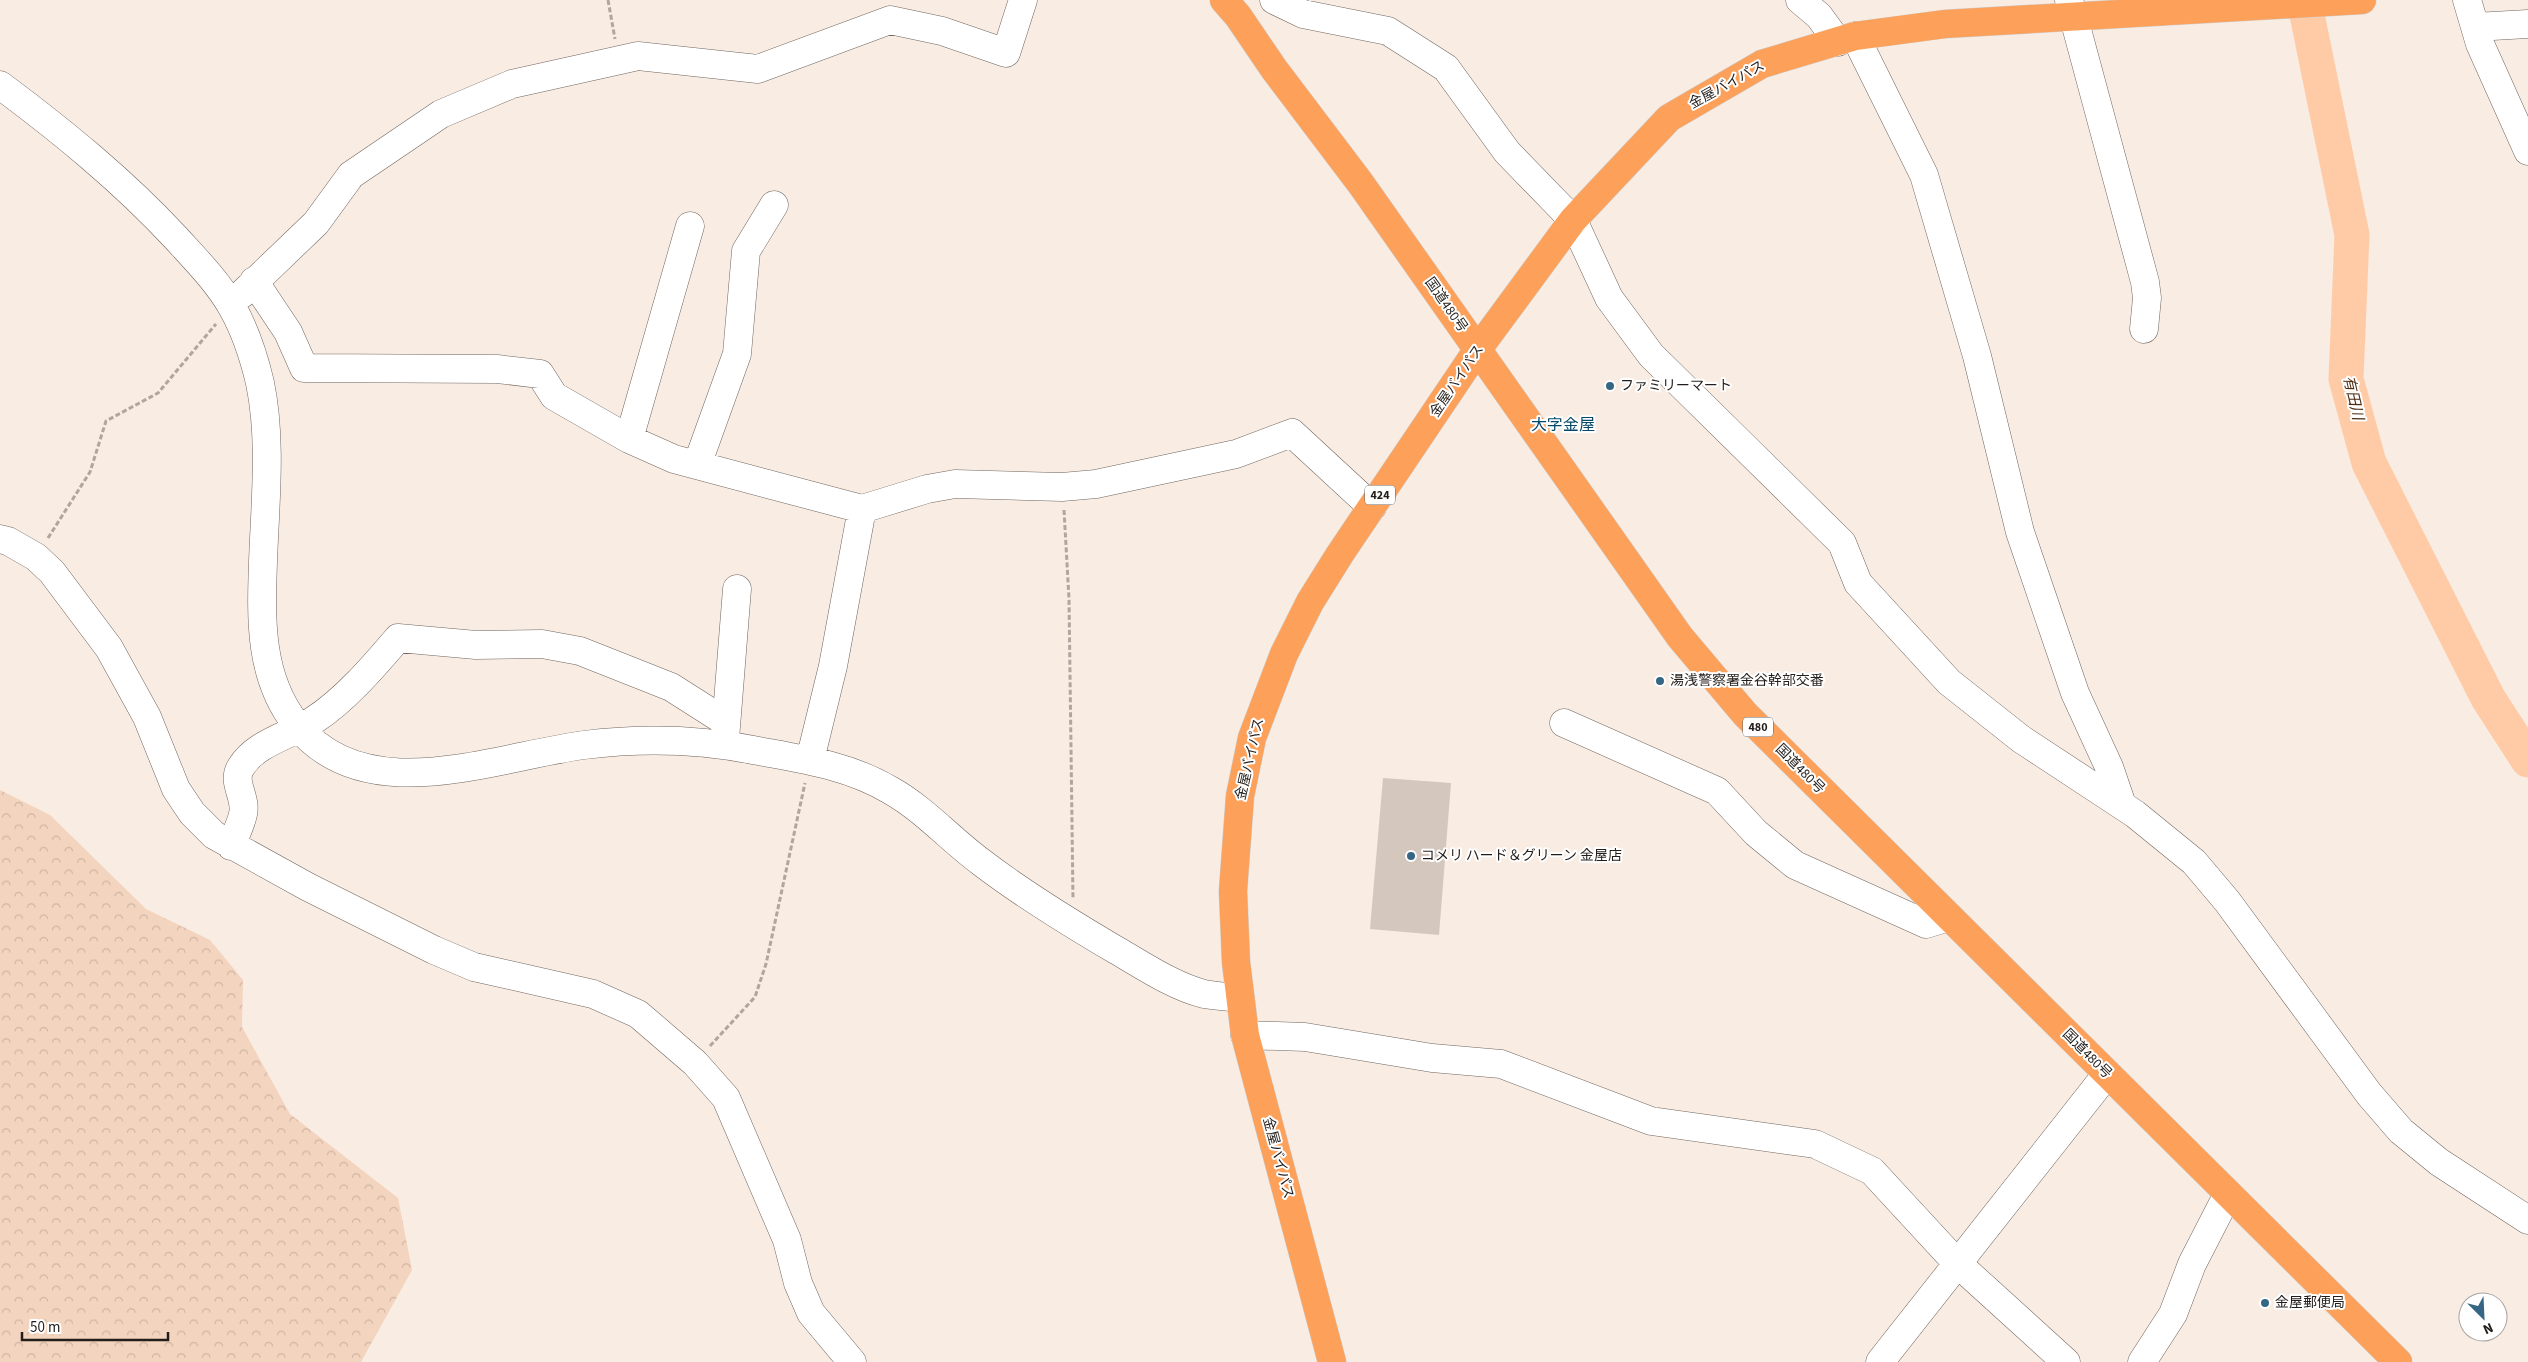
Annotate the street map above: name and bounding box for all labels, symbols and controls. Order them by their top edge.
street label: 金屋バイパス [1686,56,1768,114]
street label: 国道480号 [1420,274,1472,336]
street label: 金屋バイパス [1425,341,1489,421]
water label: 有田川 [2338,374,2369,424]
place label: ファミリーマート [1620,376,1732,396]
marker: ファミリーマート [1604,380,1616,392]
district label: 大字金屋 [1531,414,1595,436]
road number: 424 [1365,486,1395,504]
place label: 湯浅警察署金谷幹部交番 [1670,671,1824,691]
marker: 湯浅警察署金谷幹部交番 [1654,675,1666,687]
street label: 金屋バイパス [1231,716,1269,802]
road number: 480 [1743,718,1773,736]
street label: 国道480号 [1771,740,1829,798]
place label: コメリ ハード＆グリーン 金屋店 [1421,846,1622,866]
marker: コメリ ハード＆グリーン 金屋店 [1405,850,1417,862]
street label: 国道480号 [2058,1025,2116,1083]
street label: 金屋バイパス [1258,1115,1298,1201]
north arrow [2458,1292,2508,1342]
place label: 金屋郵便局 [2275,1293,2345,1313]
marker: 金屋郵便局 [2259,1297,2271,1309]
scale bar [22,1310,169,1342]
text: 50 m [30,1317,60,1338]
text: N [2480,1317,2496,1339]

